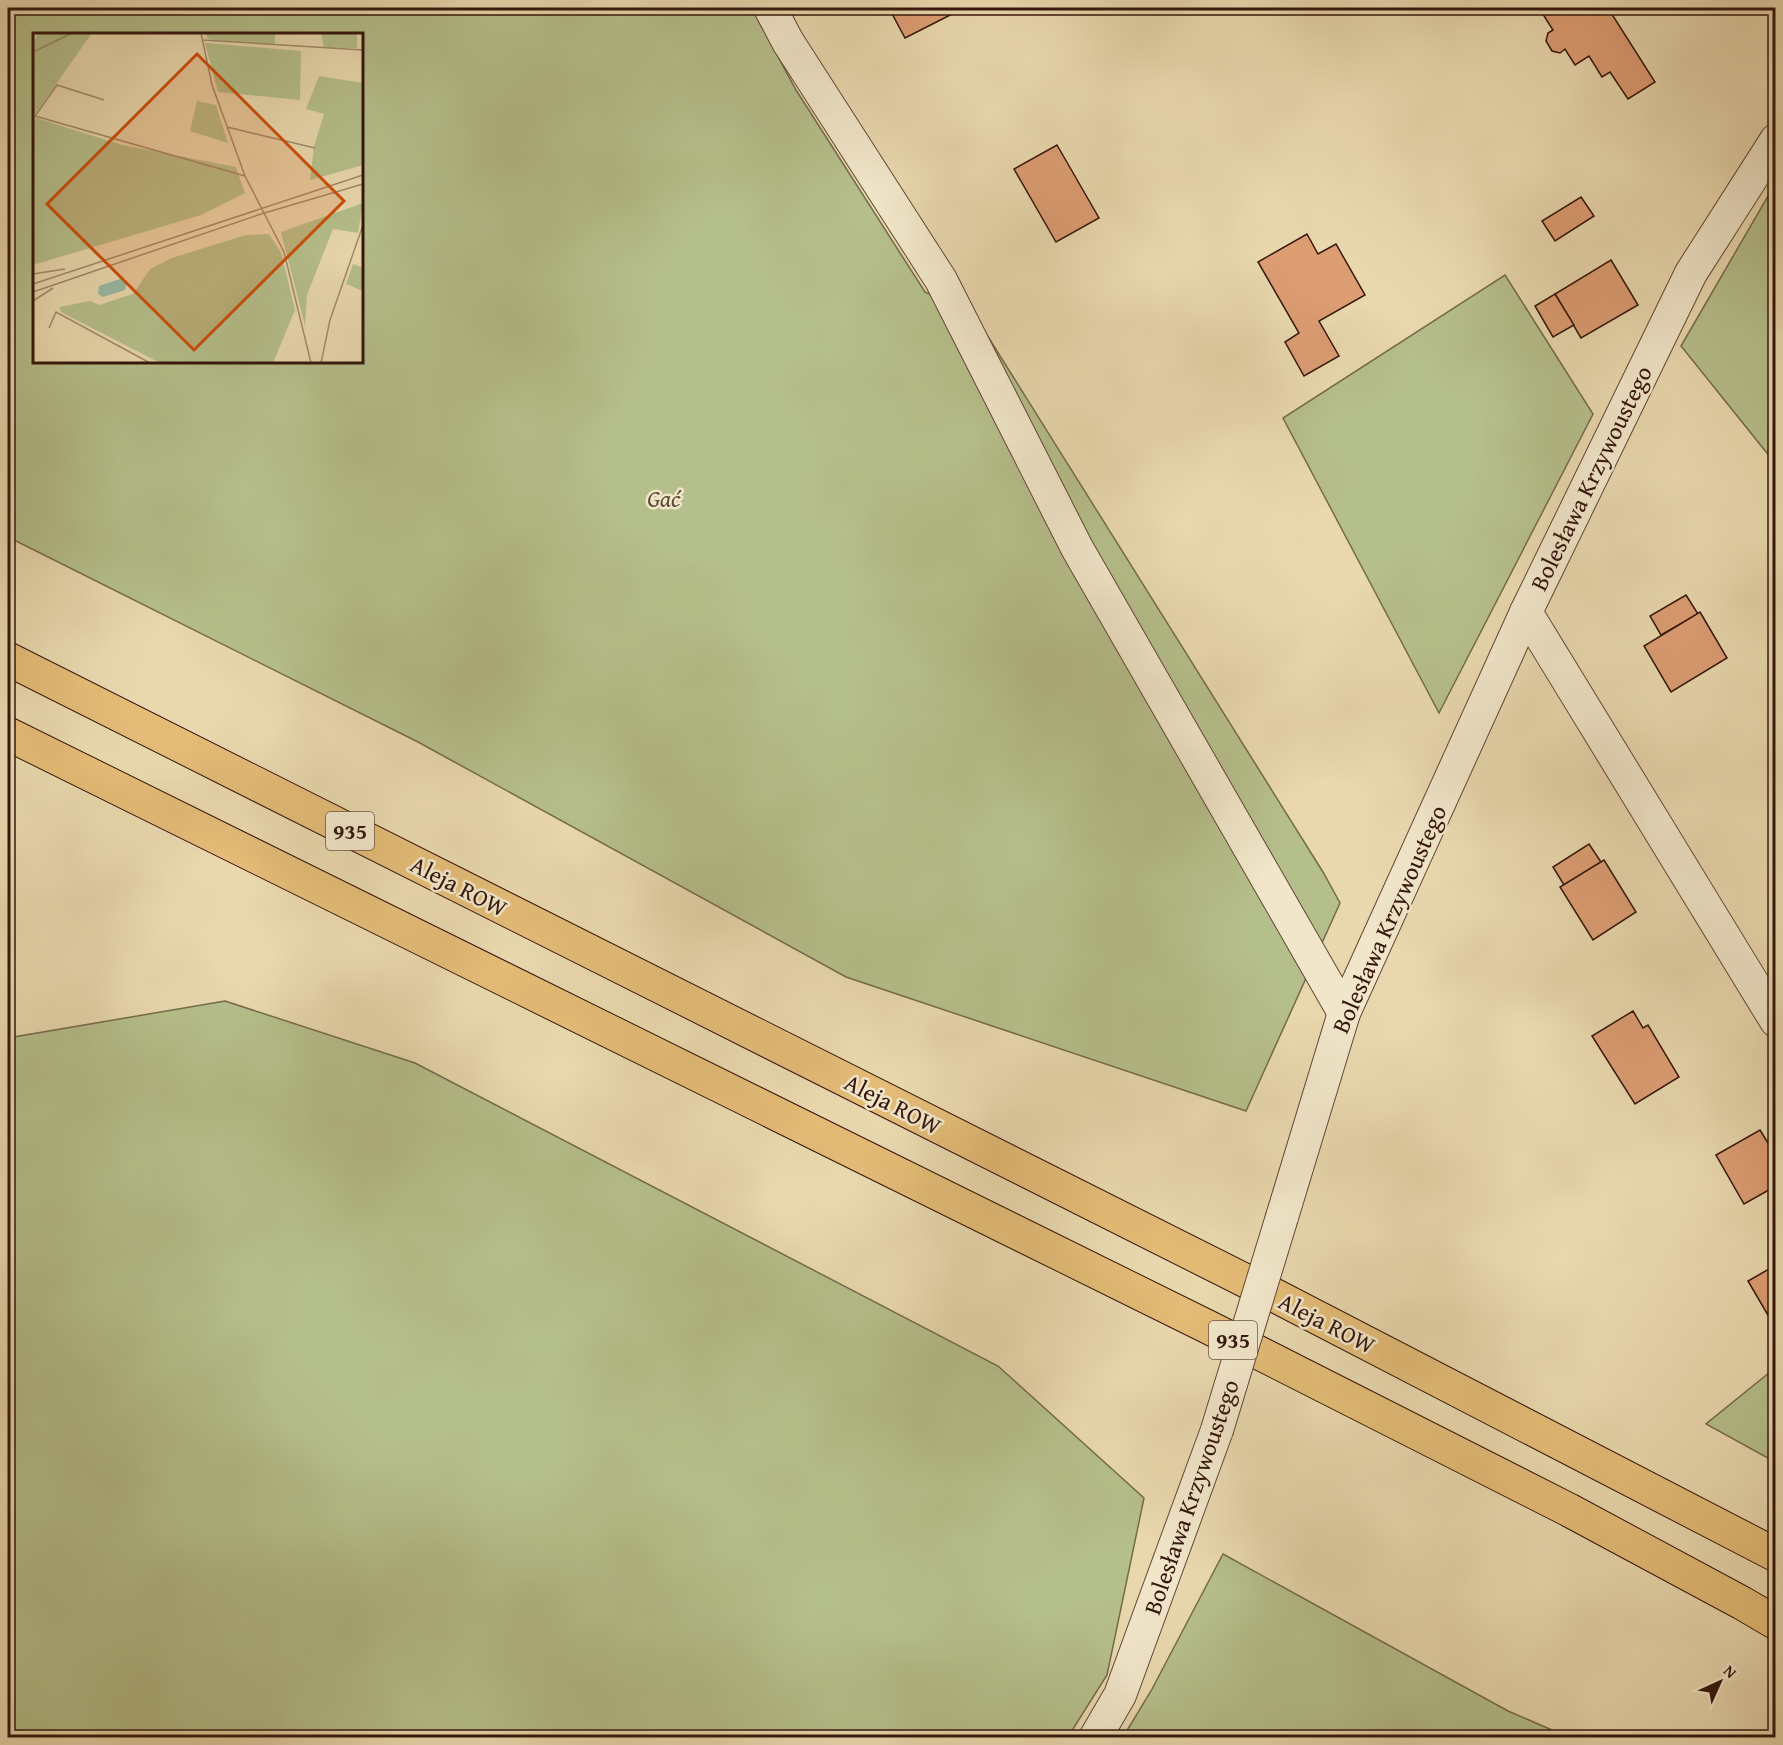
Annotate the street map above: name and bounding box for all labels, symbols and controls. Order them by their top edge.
inset map [33,33,363,363]
street label: Bolesława Krzywoustego [1521,360,1661,596]
park label: Gać [647,481,682,516]
street label: Bolesława Krzywoustego [1323,799,1455,1039]
road number: 935 [326,812,374,850]
street label: Aleja ROW [405,847,514,926]
street label: Aleja ROW [839,1065,948,1144]
street label: Aleja ROW [1273,1284,1382,1363]
road number: 935 [1209,1321,1257,1359]
street label: Bolesława Krzywoustego [1134,1375,1248,1619]
north arrow [1690,1652,1750,1712]
text: N [1718,1659,1743,1684]

